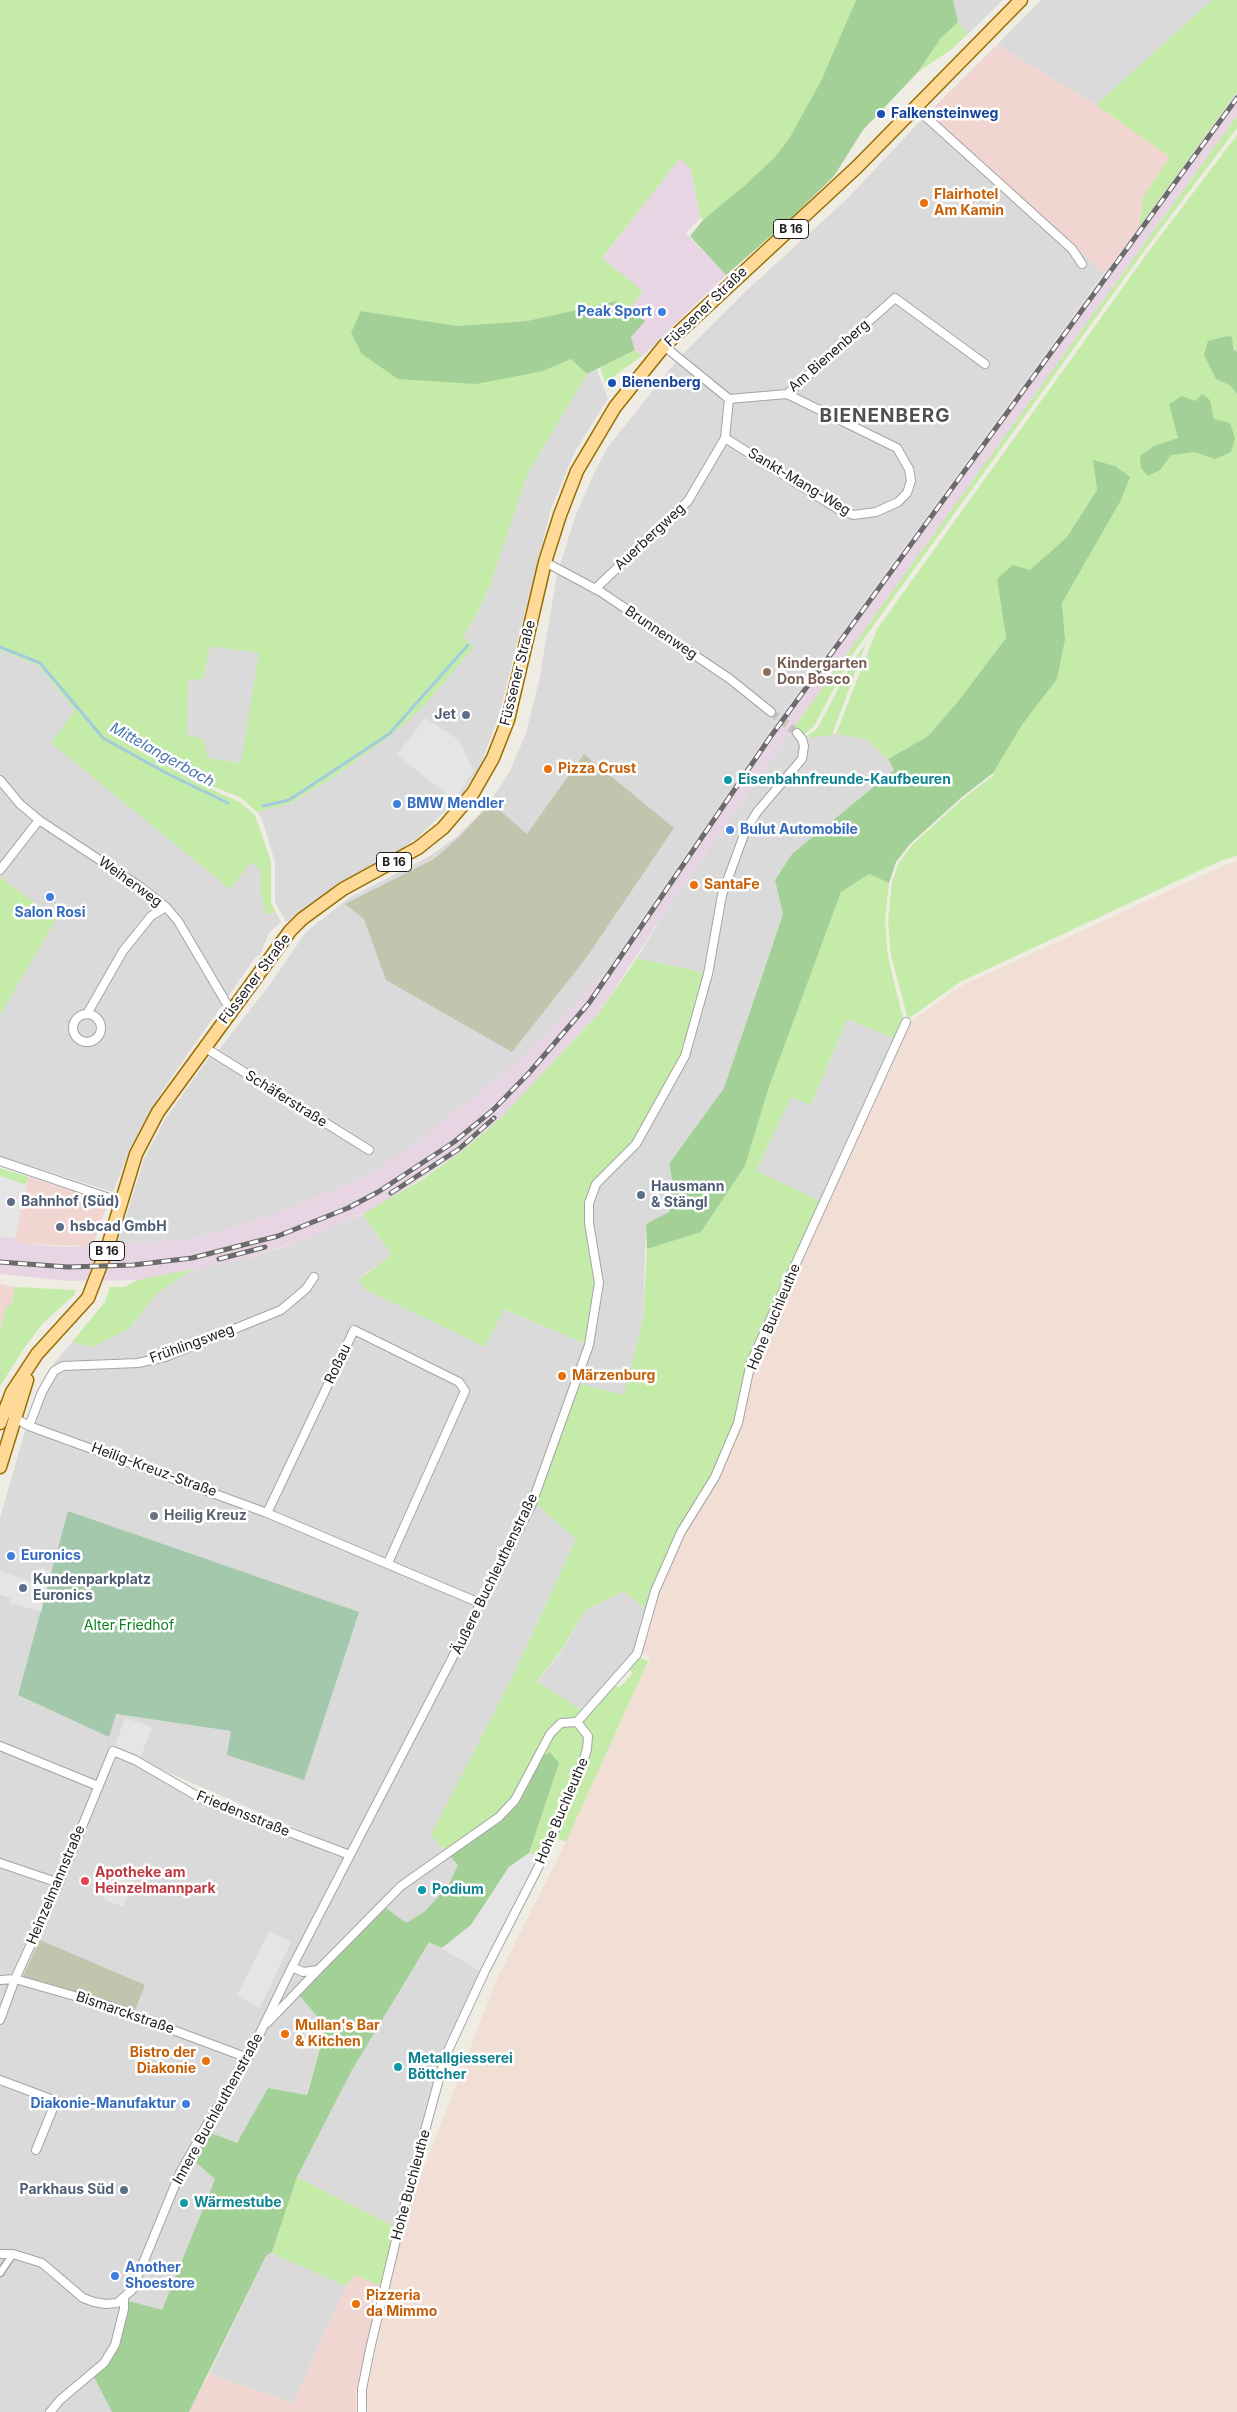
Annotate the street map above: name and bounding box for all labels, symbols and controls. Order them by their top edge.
place label: Falkensteinweg [891,106,998,122]
marker: Falkensteinweg [875,108,887,120]
place label: Flairhotel Am Kamin [934,187,1004,220]
marker: Flairhotel Am Kamin [918,197,930,209]
road number: B 16 [774,220,808,238]
street label: Füssener Straße [661,263,751,351]
place label: Peak Sport [577,304,652,320]
marker: Peak Sport [656,306,668,318]
street label: Am Bienenberg [785,316,873,396]
place label: Bienenberg [622,375,701,391]
marker: Bienenberg [606,377,618,389]
district label: BIENENBERG [818,405,952,427]
street label: Sankt-Mang-Weg [745,445,853,519]
street label: Auerbergweg [611,500,689,574]
street label: Brunnenweg [622,603,700,663]
street label: Füssener Straße [497,619,539,727]
place label: Kindergarten Don Bosco [777,656,867,689]
marker: Kindergarten Don Bosco [761,666,773,678]
place label: Jet [434,707,456,723]
marker: Jet [460,709,472,721]
water label: Mittelangerbach [107,719,217,791]
place label: Pizza Crust [558,761,636,777]
marker: Pizza Crust [542,763,554,775]
place label: Eisenbahnfreunde-Kaufbeuren [738,772,951,788]
marker: Eisenbahnfreunde-Kaufbeuren [722,774,734,786]
place label: BMW Mendler [407,796,504,812]
marker: BMW Mendler [391,798,403,810]
place label: Bulut Automobile [740,822,858,838]
marker: Bulut Automobile [724,824,736,836]
road number: B 16 [376,852,412,872]
street label: Weiherweg [95,853,165,911]
place label: SantaFe [704,877,759,893]
marker: SantaFe [688,879,700,891]
marker: Salon Rosi [44,891,56,903]
place label: Salon Rosi [15,905,85,921]
street label: Füssener Straße [216,931,294,1027]
street label: Schäferstraße [242,1067,330,1131]
place label: Hausmann & Stängl [651,1179,724,1212]
marker: Hausmann & Stängl [635,1189,647,1201]
place label: Bahnhof (Süd) [21,1194,120,1210]
marker: Bahnhof (Süd) [5,1196,17,1208]
place label: hsbcad GmbH [70,1219,167,1235]
marker: hsbcad GmbH [54,1221,66,1233]
road number: B 16 [90,1242,124,1260]
street label: Hohe Buchleuthe [744,1261,804,1373]
street label: Frühlingsweg [147,1321,237,1367]
street label: Roßau [321,1341,355,1387]
place label: Märzenburg [572,1368,655,1384]
marker: Märzenburg [556,1370,568,1382]
street label: Heilig-Kreuz-Straße [89,1439,219,1501]
street label: Äußere Buchleuthenstraße [449,1491,541,1657]
place label: Heilig Kreuz [164,1508,247,1524]
marker: Heilig Kreuz [148,1510,160,1522]
place label: Euronics [21,1548,81,1564]
marker: Euronics [5,1550,17,1562]
place label: Kundenparkplatz Euronics [33,1572,151,1604]
marker: Kundenparkplatz Euronics [17,1582,29,1594]
park label: Alter Friedhof [84,1618,174,1634]
street label: Hohe Buchleuthe [532,1755,592,1867]
street label: Friedensstraße [194,1788,292,1840]
street label: Heinzelmannstraße [23,1823,89,1947]
place label: Apotheke am Heinzelmannpark [95,1865,216,1898]
marker: Apotheke am Heinzelmannpark [79,1875,91,1887]
place label: Podium [432,1882,484,1898]
marker: Podium [416,1884,428,1896]
street label: Bismarckstraße [74,1988,176,2038]
place label: Mullan's Bar & Kitchen [295,2018,380,2050]
marker: Mullan's Bar & Kitchen [279,2028,291,2040]
street label: Innere Buchleuthenstraße [169,2030,267,2188]
place label: Bistro der Diakonie [130,2045,196,2078]
place label: Metallgiesserei Böttcher [408,2051,513,2084]
marker: Bistro der Diakonie [200,2055,212,2067]
marker: Metallgiesserei Böttcher [392,2061,404,2073]
place label: Diakonie-Manufaktur [30,2096,176,2112]
marker: Diakonie-Manufaktur [180,2098,192,2110]
street label: Hohe Buchleuthe [388,2128,434,2242]
place label: Parkhaus Süd [20,2182,114,2198]
marker: Parkhaus Süd [118,2184,130,2196]
place label: Wärmestube [194,2195,282,2211]
marker: Wärmestube [178,2197,190,2209]
place label: Another Shoestore [125,2260,195,2292]
marker: Another Shoestore [109,2270,121,2282]
place label: Pizzeria da Mimmo [366,2288,437,2320]
marker: Pizzeria da Mimmo [350,2298,362,2310]

